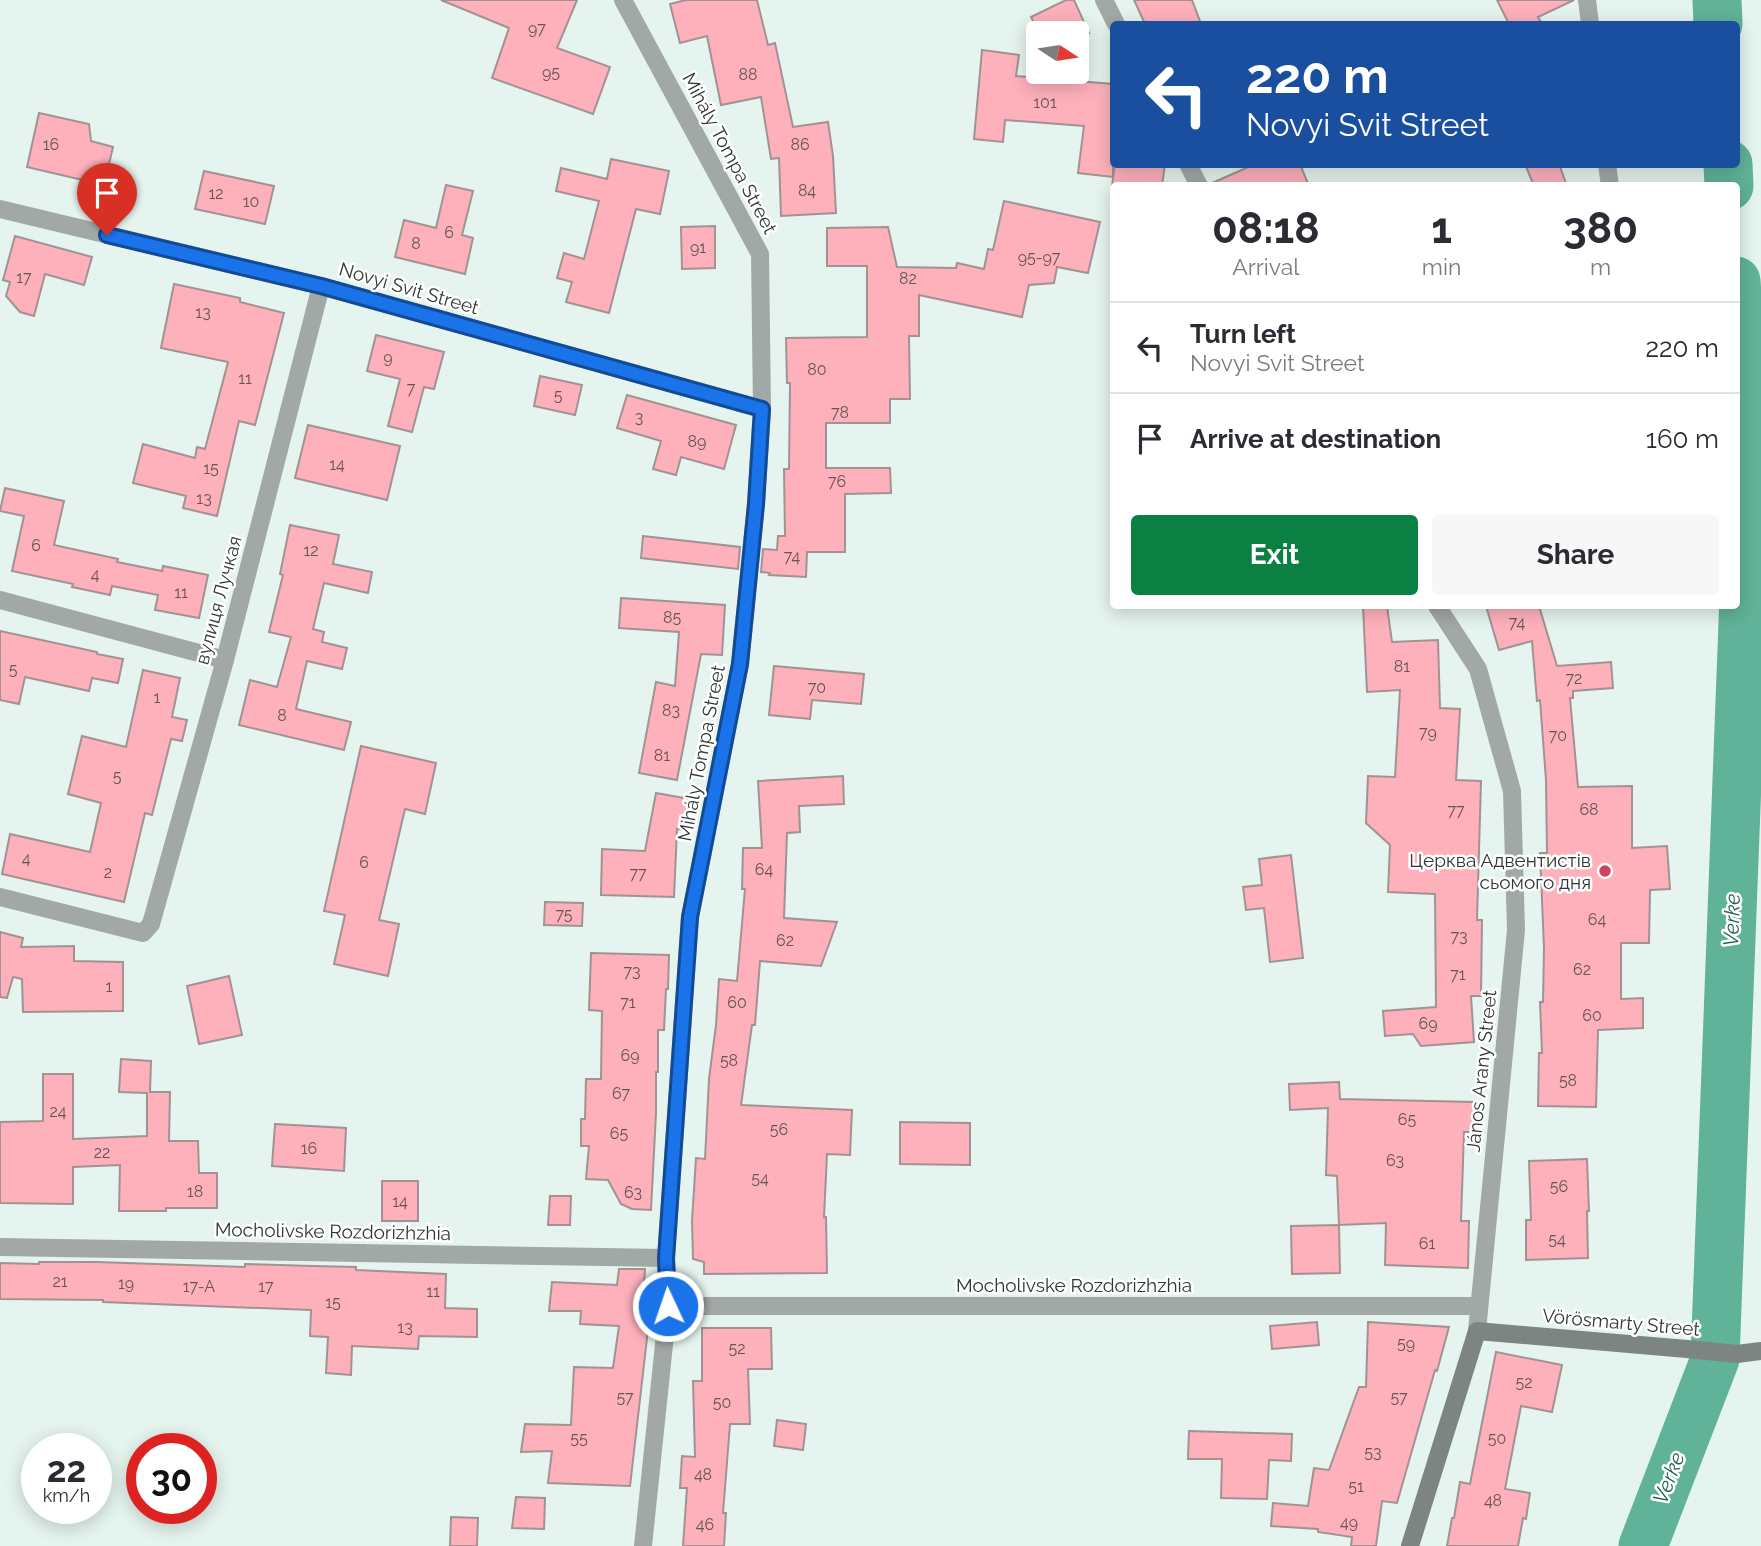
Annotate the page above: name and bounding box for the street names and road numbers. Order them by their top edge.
street label: Mihály Tompa Street [678,69,782,238]
street label: Novyi Svit Street [337,258,482,319]
street label: вулиця Лучкая [190,533,246,667]
street label: Mihály Tompa Street [673,662,729,843]
street label: János Arany Street [1462,988,1501,1153]
street label: Mocholivske Rozdorizhzhia [215,1218,451,1244]
street label: Mocholivske Rozdorizhzhia [956,1274,1192,1296]
street label: Vörösmarty Street [1541,1304,1701,1340]

